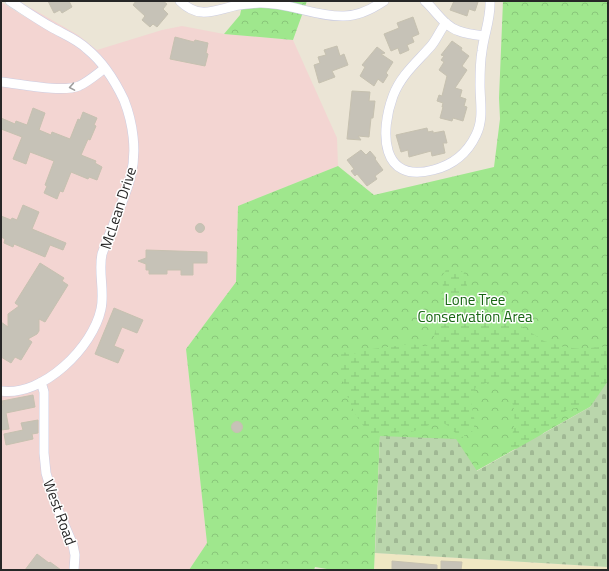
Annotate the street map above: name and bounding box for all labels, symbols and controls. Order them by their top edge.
one-way arrow [68,82,75,91]
street label: McLean Drive [94,164,142,252]
park label: Lone Tree Conservation Area [417,288,533,328]
street label: West Road [37,476,83,548]

